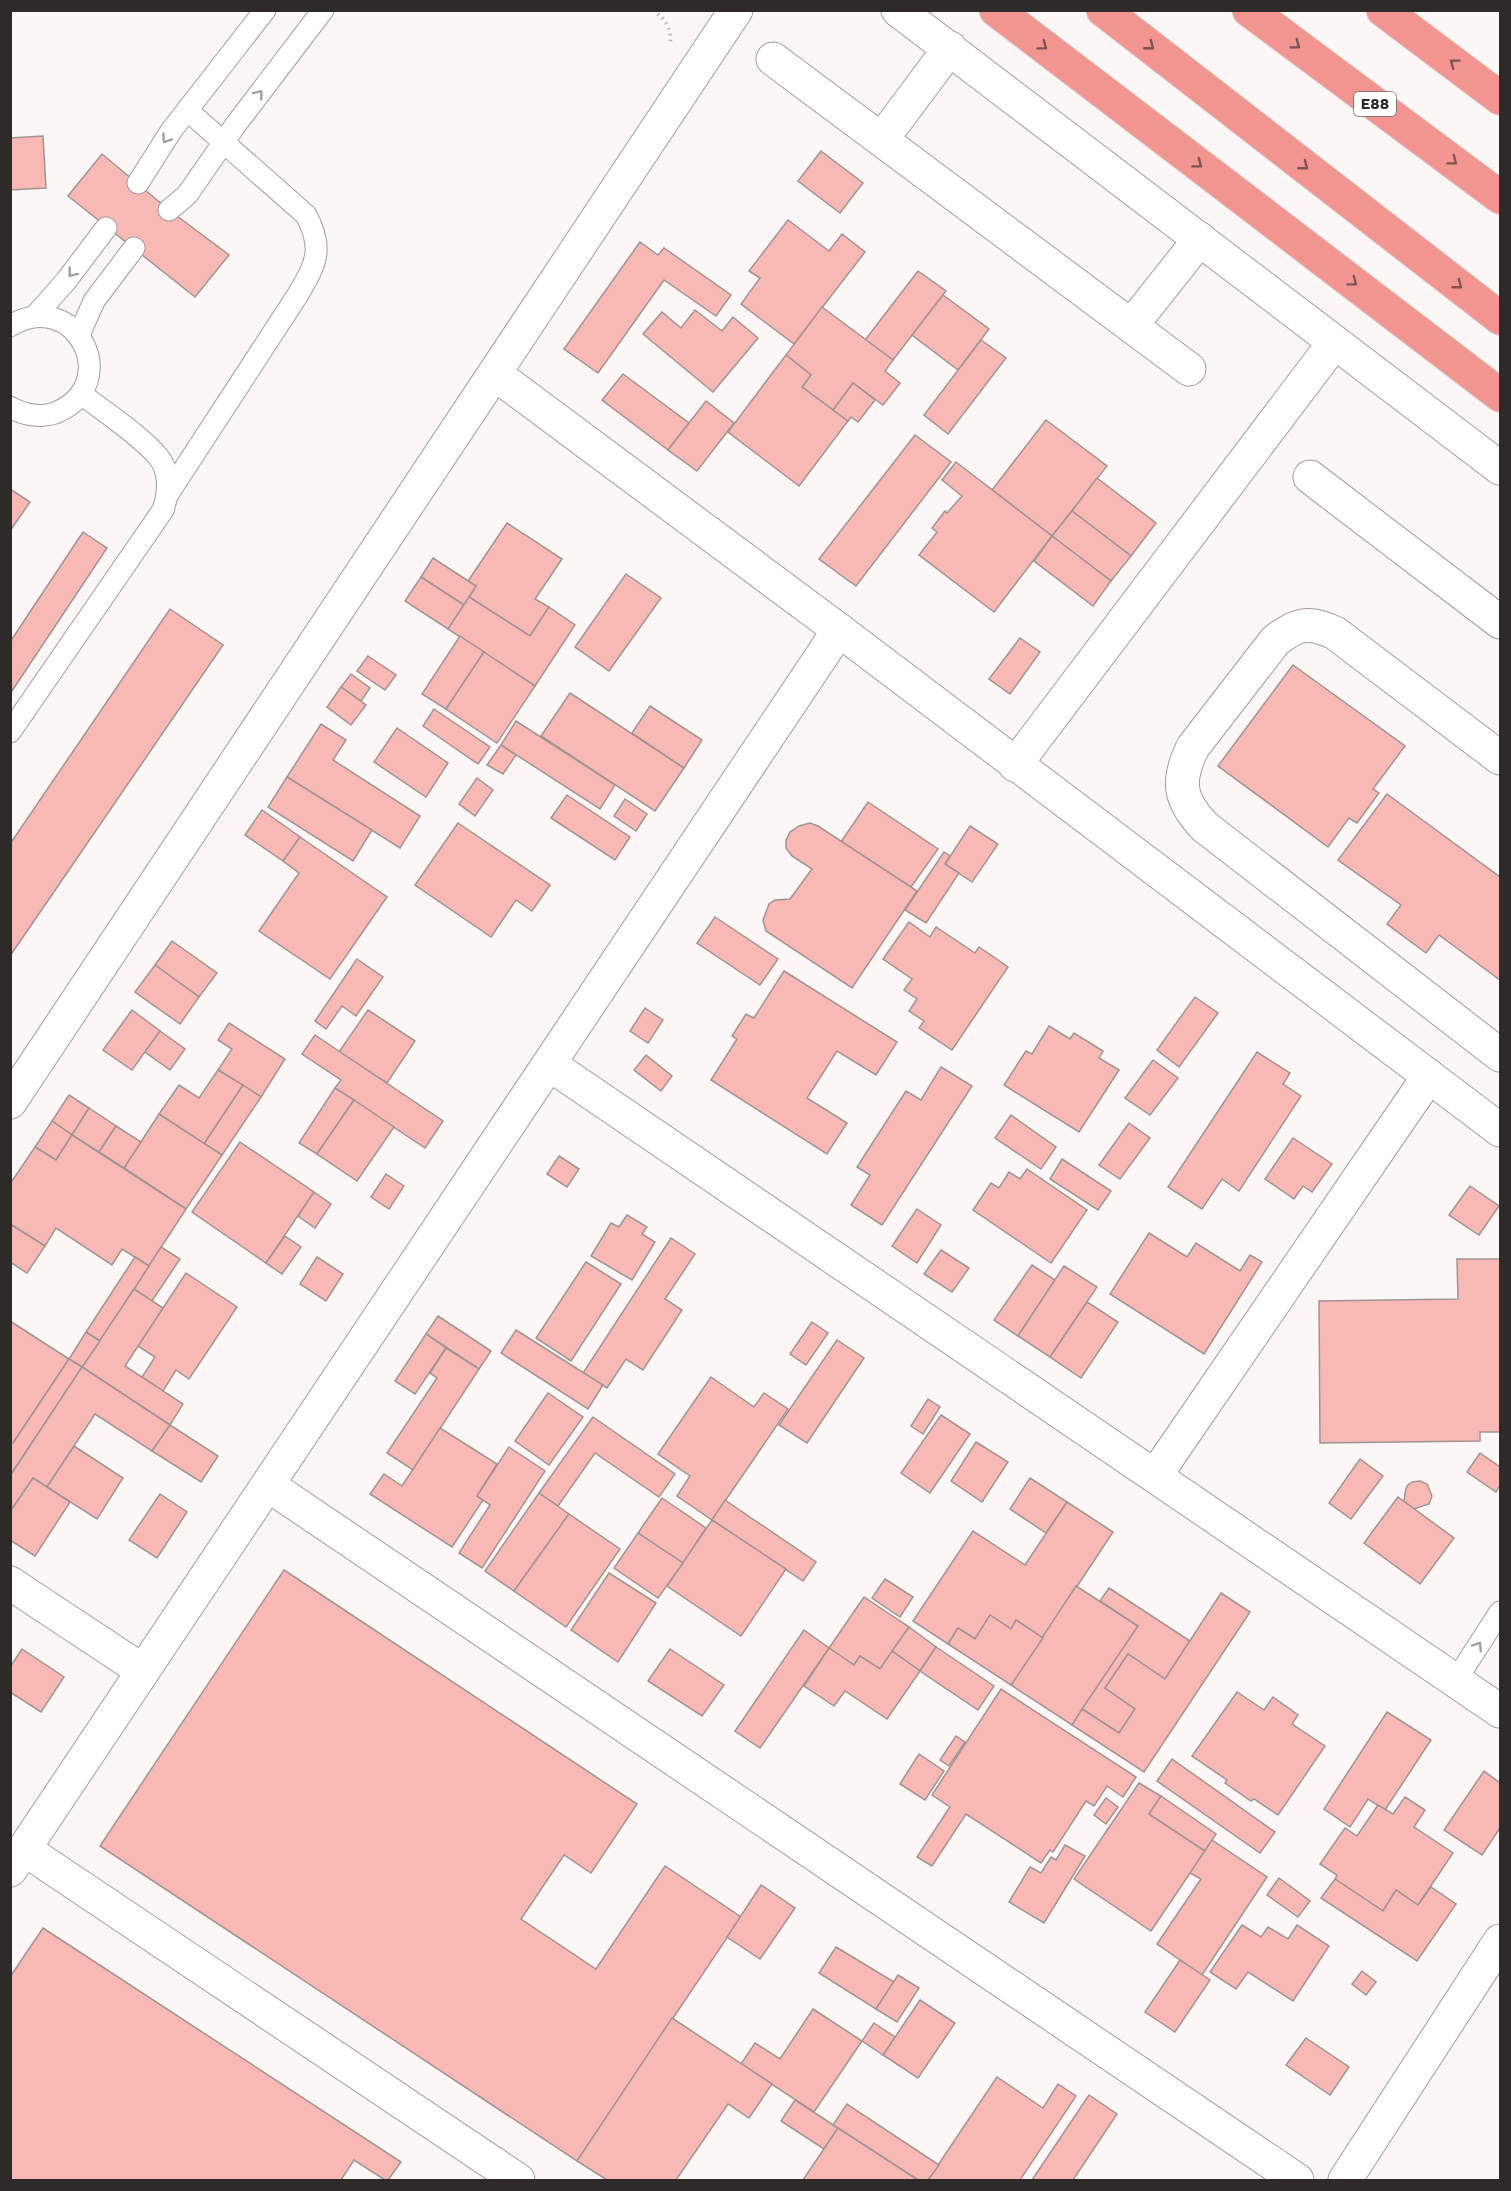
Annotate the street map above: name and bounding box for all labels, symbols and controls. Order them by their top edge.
one-way arrow [1290,38,1301,49]
one-way arrow [1036,39,1047,50]
one-way arrow [1143,39,1154,50]
one-way arrow [1449,60,1460,71]
one-way arrow [251,89,262,100]
road number: E88 [1354,92,1396,116]
one-way arrow [162,132,173,143]
one-way arrow [1446,154,1457,165]
one-way arrow [1191,157,1202,168]
one-way arrow [1297,158,1308,169]
one-way arrow [69,266,80,277]
one-way arrow [1346,275,1357,286]
one-way arrow [1451,278,1462,289]
one-way arrow [1471,1642,1482,1653]

